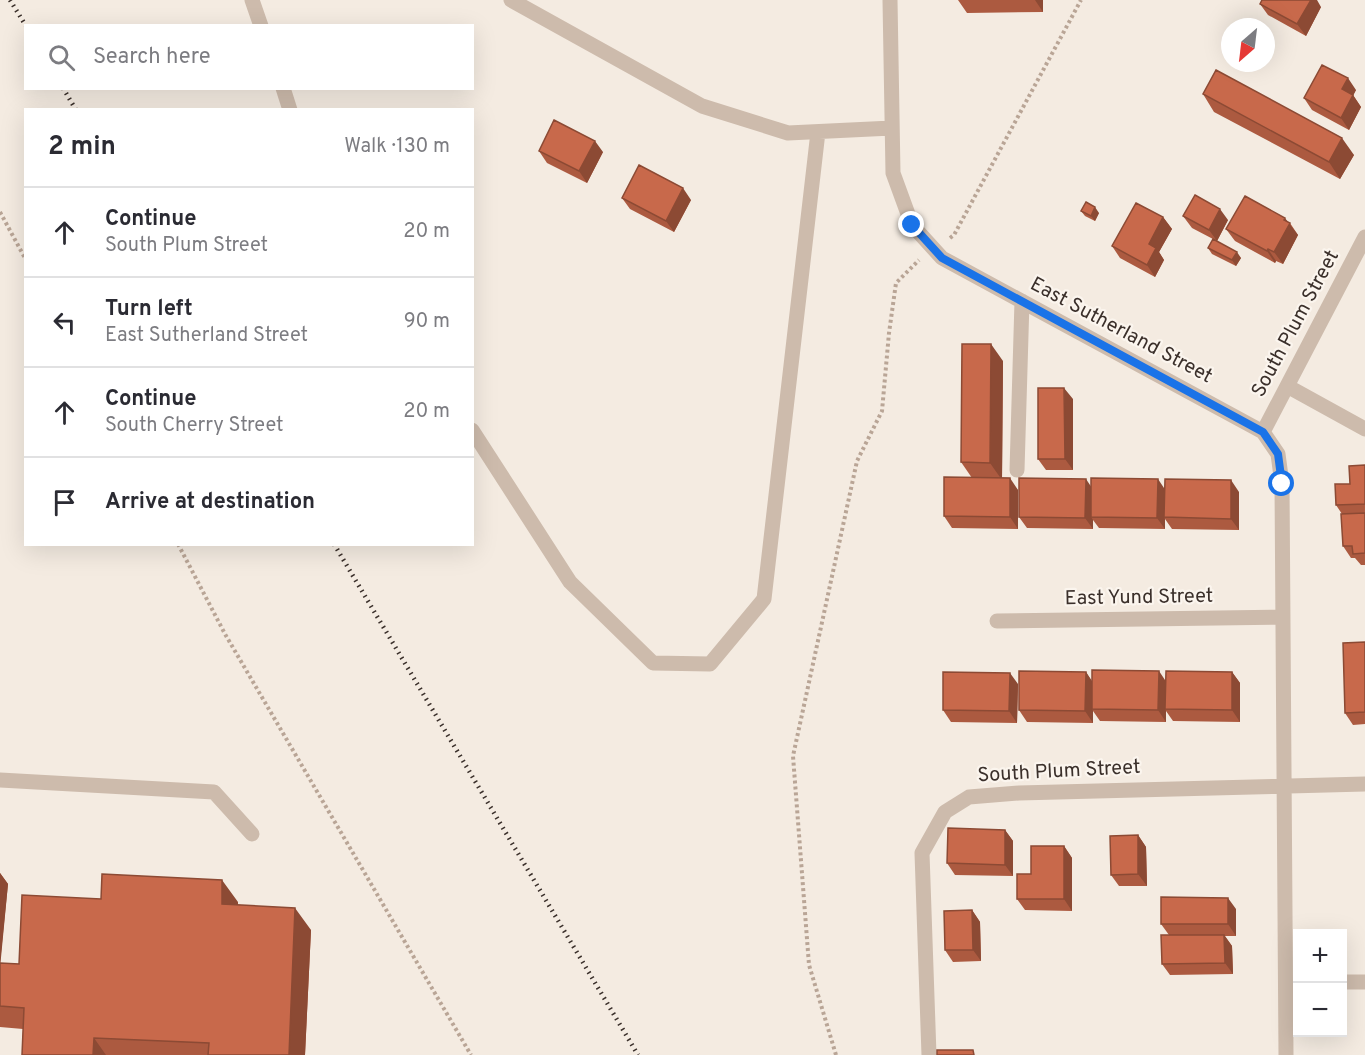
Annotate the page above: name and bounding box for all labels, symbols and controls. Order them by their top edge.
north arrow [1221,18,1275,72]
search box [24,24,474,90]
icon: search [45,41,78,74]
text: Search here [93,44,211,71]
text: 2 min [48,131,116,164]
text: Walk · 130 m [344,134,450,160]
text: Continue [105,206,196,233]
route end [898,211,924,237]
icon: ahead [48,216,81,249]
text: 20 m [403,219,450,245]
text: South Plum Street [105,233,268,259]
street label: South Plum Street [1246,246,1346,402]
street label: East Sutherland Street [1025,272,1217,390]
text: Turn left [105,296,193,323]
icon: left [48,306,81,339]
text: 90 m [404,309,450,335]
text: East Sutherland Street [105,323,308,349]
text: Continue [105,386,196,413]
icon: ahead [48,396,81,429]
text: 20 m [403,399,450,425]
text: South Cherry Street [105,413,284,439]
route start [1268,470,1294,496]
icon: arrive [48,486,81,519]
text: Arrive at destination [105,489,315,516]
street label: East Yund Street [1065,584,1213,612]
street label: South Plum Street [977,755,1141,789]
map controls [1293,929,1347,1037]
button: + [1293,929,1347,983]
button: − [1293,983,1347,1037]

